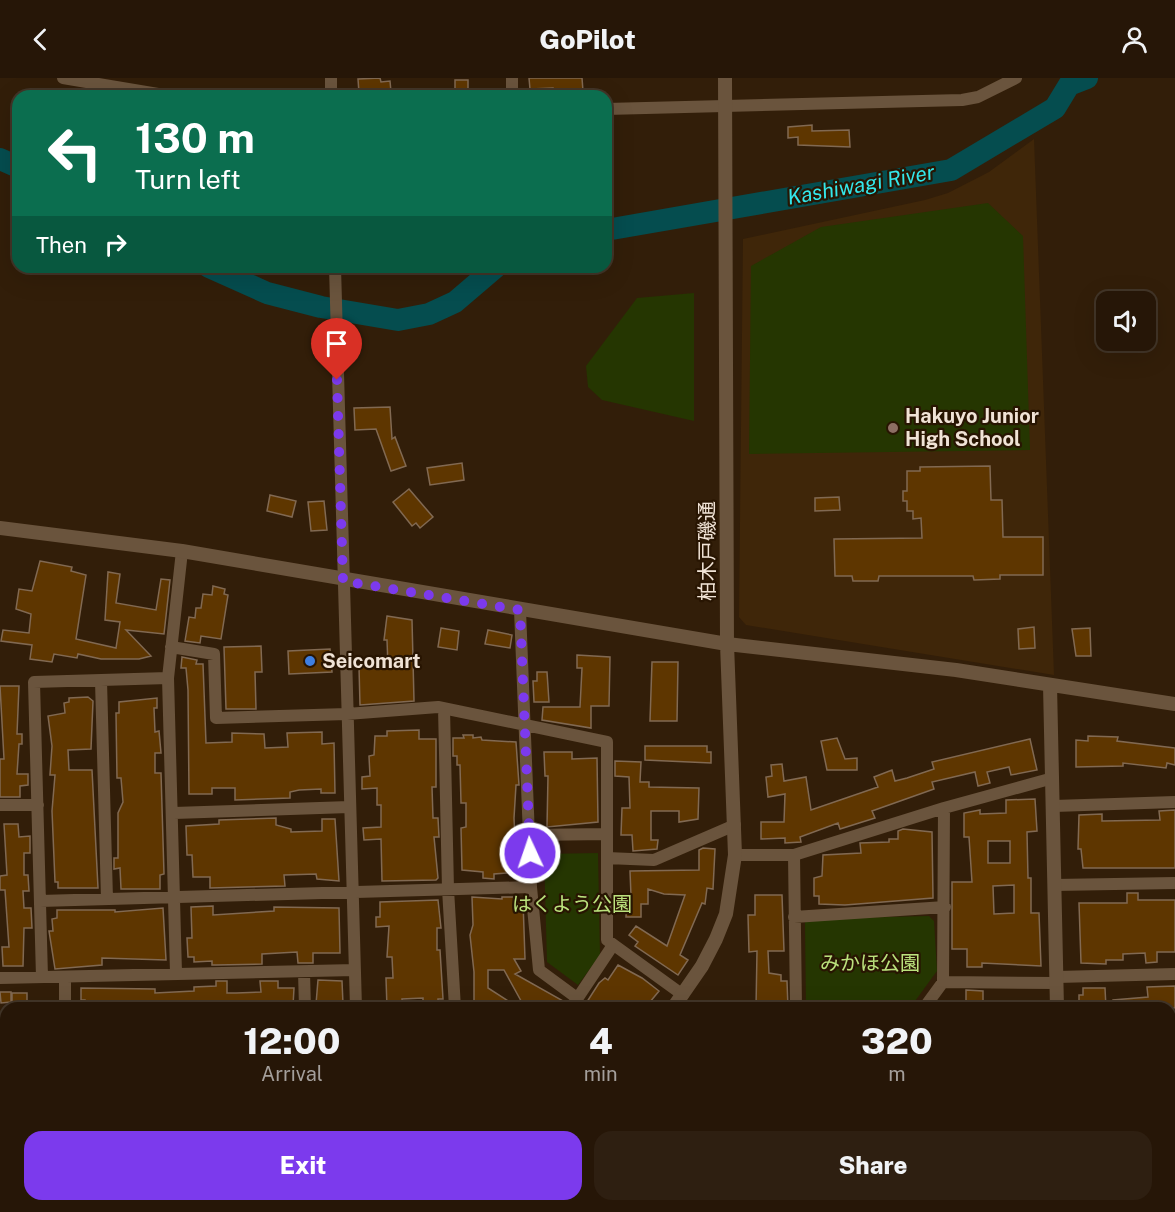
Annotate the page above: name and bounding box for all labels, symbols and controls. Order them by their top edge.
icon: back [24,23,57,56]
text: GoPilot [539,23,636,55]
icon: person [1118,23,1151,56]
text: 130 m [135,113,255,162]
icon: left [36,114,114,192]
water label: Kashiwagi River [785,159,938,210]
text: Turn left [135,163,241,195]
icon: right [99,228,132,261]
text: Then [36,232,87,258]
map controls [1096,291,1156,351]
button: sound [1096,291,1156,351]
pin [311,318,362,380]
icon: arrive [320,327,353,360]
place label: Hakuyo Junior High School [905,404,1039,451]
marker: Hakuyo Junior High School [886,421,900,435]
street label: 柏木戸磯通 [695,501,719,601]
place label: Seicomart [322,649,421,673]
marker: Seicomart [303,654,317,668]
position arrow [498,821,562,885]
park label: はくよう公園 [512,892,632,916]
park label: みかほ公園 [820,951,920,975]
text: 12:00 [243,1020,340,1062]
text: 4 [589,1020,613,1062]
text: 320 [861,1020,933,1062]
text: Arrival [261,1062,323,1086]
text: min [584,1062,618,1086]
text: m [888,1062,905,1086]
button: Exit [24,1131,582,1200]
button: Share [594,1131,1152,1200]

